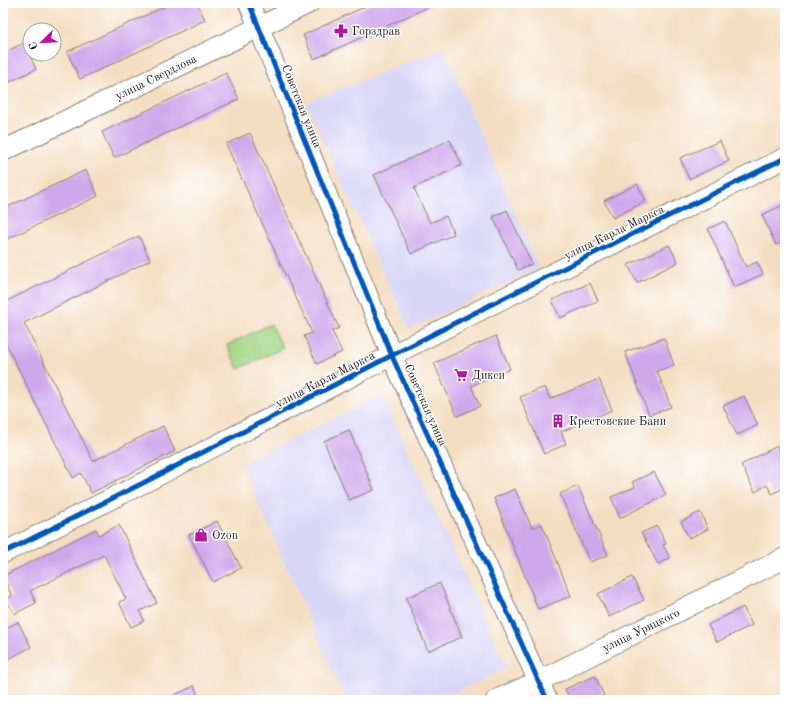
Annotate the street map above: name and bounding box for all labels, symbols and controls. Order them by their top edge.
north arrow [22,22,62,62]
pharmacy icon: Горздрав [333,23,349,39]
place label: Горздрав [352,26,400,38]
text: С [28,40,41,51]
street label: улица Свердлова [114,53,199,103]
street label: Советская улица [279,63,323,150]
street label: улица Карла Маркса [563,203,666,262]
street label: улица Карла Маркса [274,350,377,410]
street label: Советская улица [402,363,449,448]
supermarket icon: Дикси [453,367,469,383]
place label: Дикси [472,370,505,382]
building icon: Крестовские Бани [550,413,566,429]
place label: Крестовские Бани [569,416,666,428]
shop icon: Ozon [193,527,209,543]
place label: Ozon [212,530,239,542]
street label: улица Урицкого [601,607,682,655]

